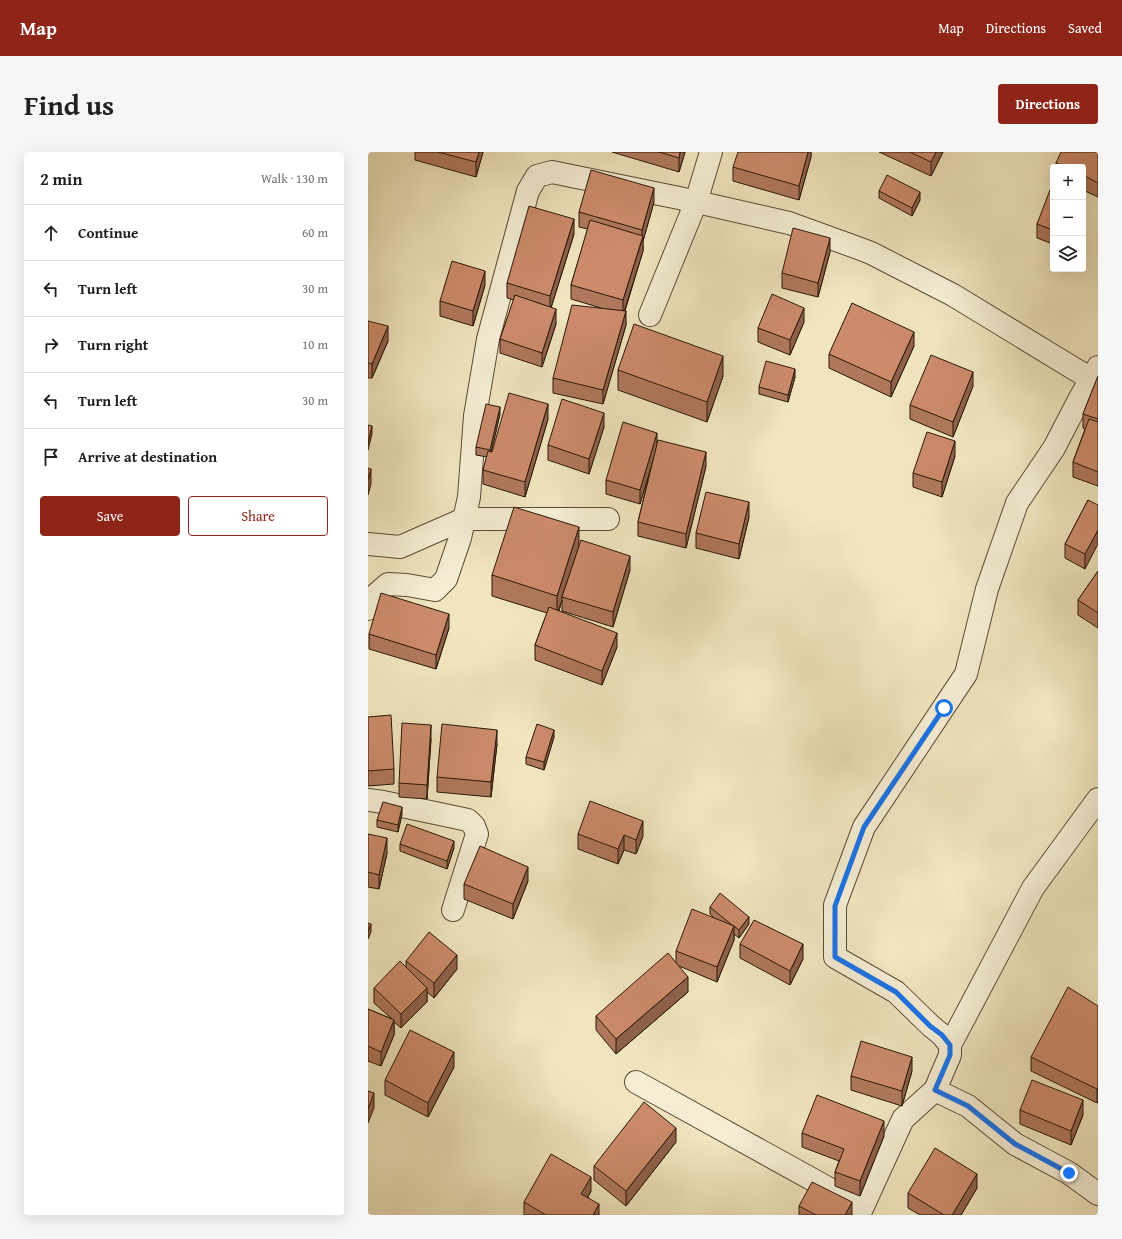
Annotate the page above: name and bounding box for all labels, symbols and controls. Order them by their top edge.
text: Map [20,14,57,42]
text: Map [938,18,964,38]
text: Directions [986,18,1046,38]
text: Saved [1068,18,1102,38]
text: Find us [24,84,114,125]
button: Directions [998,84,1098,124]
map controls [1050,164,1086,272]
button: + [1050,164,1086,200]
text: 2 min [40,166,82,191]
text: Walk · 130 m [261,169,328,188]
button: − [1050,200,1086,236]
icon: ahead [40,222,62,244]
text: Continue [78,222,139,243]
text: 60 m [302,223,328,242]
button: layers [1050,236,1086,272]
icon: left [40,278,62,300]
text: Turn left [78,278,137,299]
text: 30 m [302,279,328,298]
icon: right [40,334,62,356]
text: Turn right [78,334,149,355]
text: 10 m [302,335,328,354]
icon: left [40,390,62,412]
text: Turn left [78,390,137,411]
text: 30 m [302,391,328,410]
icon: arrive [40,446,62,468]
text: Arrive at destination [78,446,217,467]
button: Save [40,496,180,536]
button: Share [188,496,328,536]
route start [935,699,953,717]
route end [1060,1164,1078,1182]

